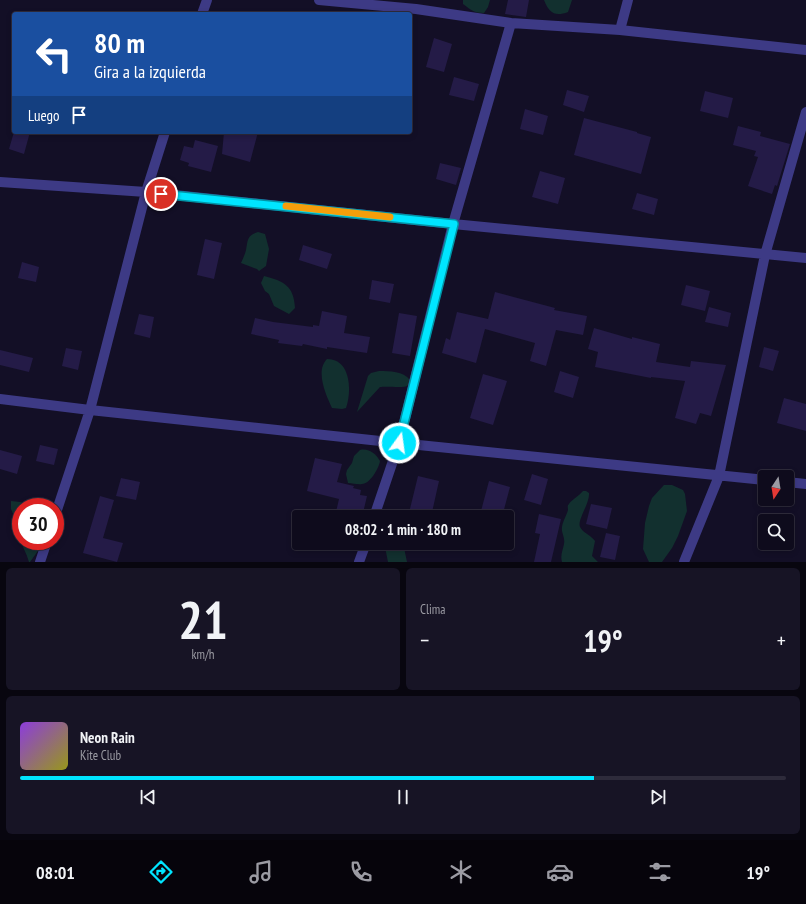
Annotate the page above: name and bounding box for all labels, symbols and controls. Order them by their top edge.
text: 80 m [94,24,145,61]
icon: left [28,28,80,80]
text: Gira a la izquierda [94,60,206,83]
icon: arrive [68,104,90,126]
text: Luego [28,106,60,125]
pin [144,177,178,211]
icon: arrive [150,183,172,205]
position arrow [378,422,420,464]
north arrow [758,470,794,506]
map controls [758,470,794,550]
speed limit sign: 30 [12,498,64,550]
button: search [758,514,794,550]
text: 08:02 · 1 min · 180 m [345,520,461,539]
text: 21 [178,586,228,653]
text: Clima [420,601,445,618]
text: 19° [583,621,623,660]
text: − [420,626,429,654]
text: + [777,626,786,654]
text: km/h [191,646,215,663]
text: Neon Rain [80,728,135,747]
text: Kite Club [80,747,121,764]
icon: previous [137,786,159,808]
icon: pause [392,786,414,808]
icon: next [647,786,669,808]
icon: directions [147,858,175,886]
icon: music [247,858,275,886]
icon: phone [347,858,375,886]
icon: climate [447,858,475,886]
icon: car [546,858,574,886]
icon: filters [646,858,674,886]
text: 08:01 [36,861,75,884]
text: 19° [746,861,770,884]

